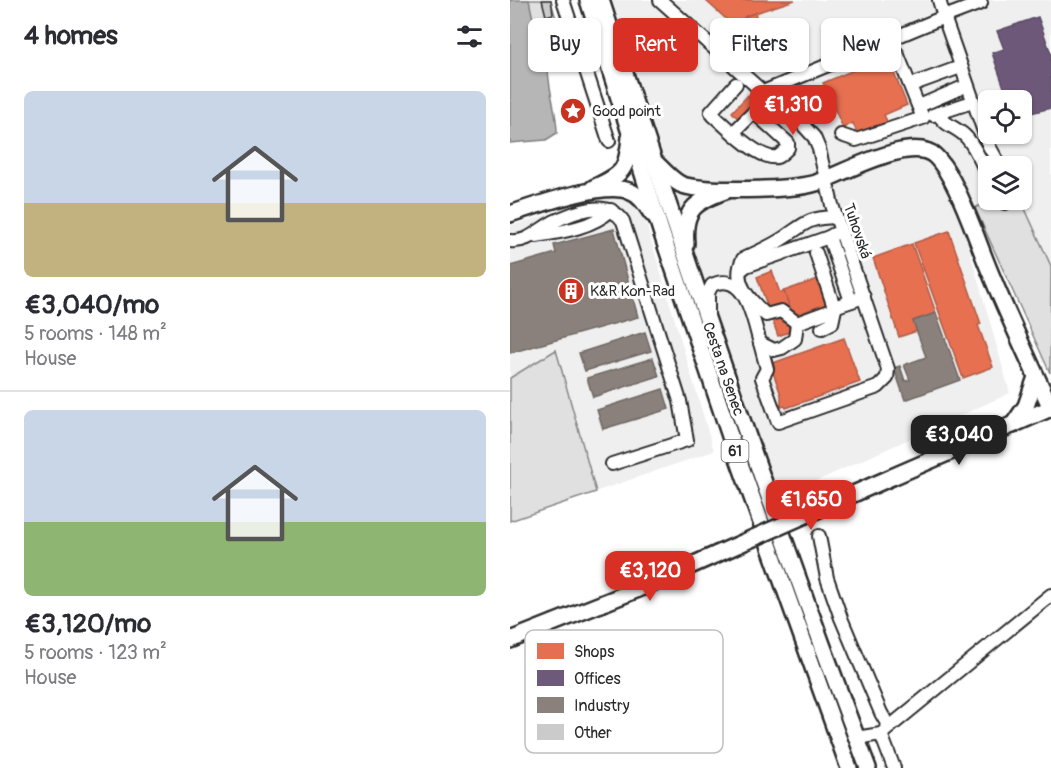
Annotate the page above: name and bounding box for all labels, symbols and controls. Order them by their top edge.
chip: Buy [528,18,601,72]
chip: Rent [613,18,698,72]
chip: Filters [710,18,809,72]
chip: New [821,18,901,72]
text: 4 homes [24,20,118,52]
icon: filters [453,20,486,53]
pin: €1,310 [744,85,842,136]
map controls [978,90,1032,210]
button: locate [978,90,1032,144]
text: €1,310 [764,92,822,117]
place icon: Good point [558,96,588,126]
place label: Good point [592,102,662,121]
icon: home [201,130,309,238]
button: layers [978,156,1032,210]
street label: Tuhovská [839,201,875,261]
building icon: K&R Kon-Rad [556,276,586,306]
place label: K&R Kon-Rad [590,282,675,301]
text: €3,040/mo [24,289,159,321]
street label: Cesta na Senec [698,320,748,419]
text: 5 rooms · 148 m² [24,321,167,346]
text: House [24,346,76,371]
pin: €3,040 [910,415,1008,466]
text: €3,040 [925,422,993,447]
road number: 61 [722,440,748,462]
icon: home [201,449,309,557]
pin: €1,650 [762,480,860,531]
text: €1,650 [780,487,842,512]
pin: €3,120 [601,551,699,602]
text: €3,120 [619,558,681,583]
text: €3,120/mo [24,608,151,640]
legend [525,630,723,753]
text: 5 rooms · 123 m² [24,640,167,665]
text: Shops [574,642,614,662]
text: House [24,665,76,690]
text: Offices [574,669,621,689]
text: Industry [574,696,630,716]
text: Other [574,723,612,743]

